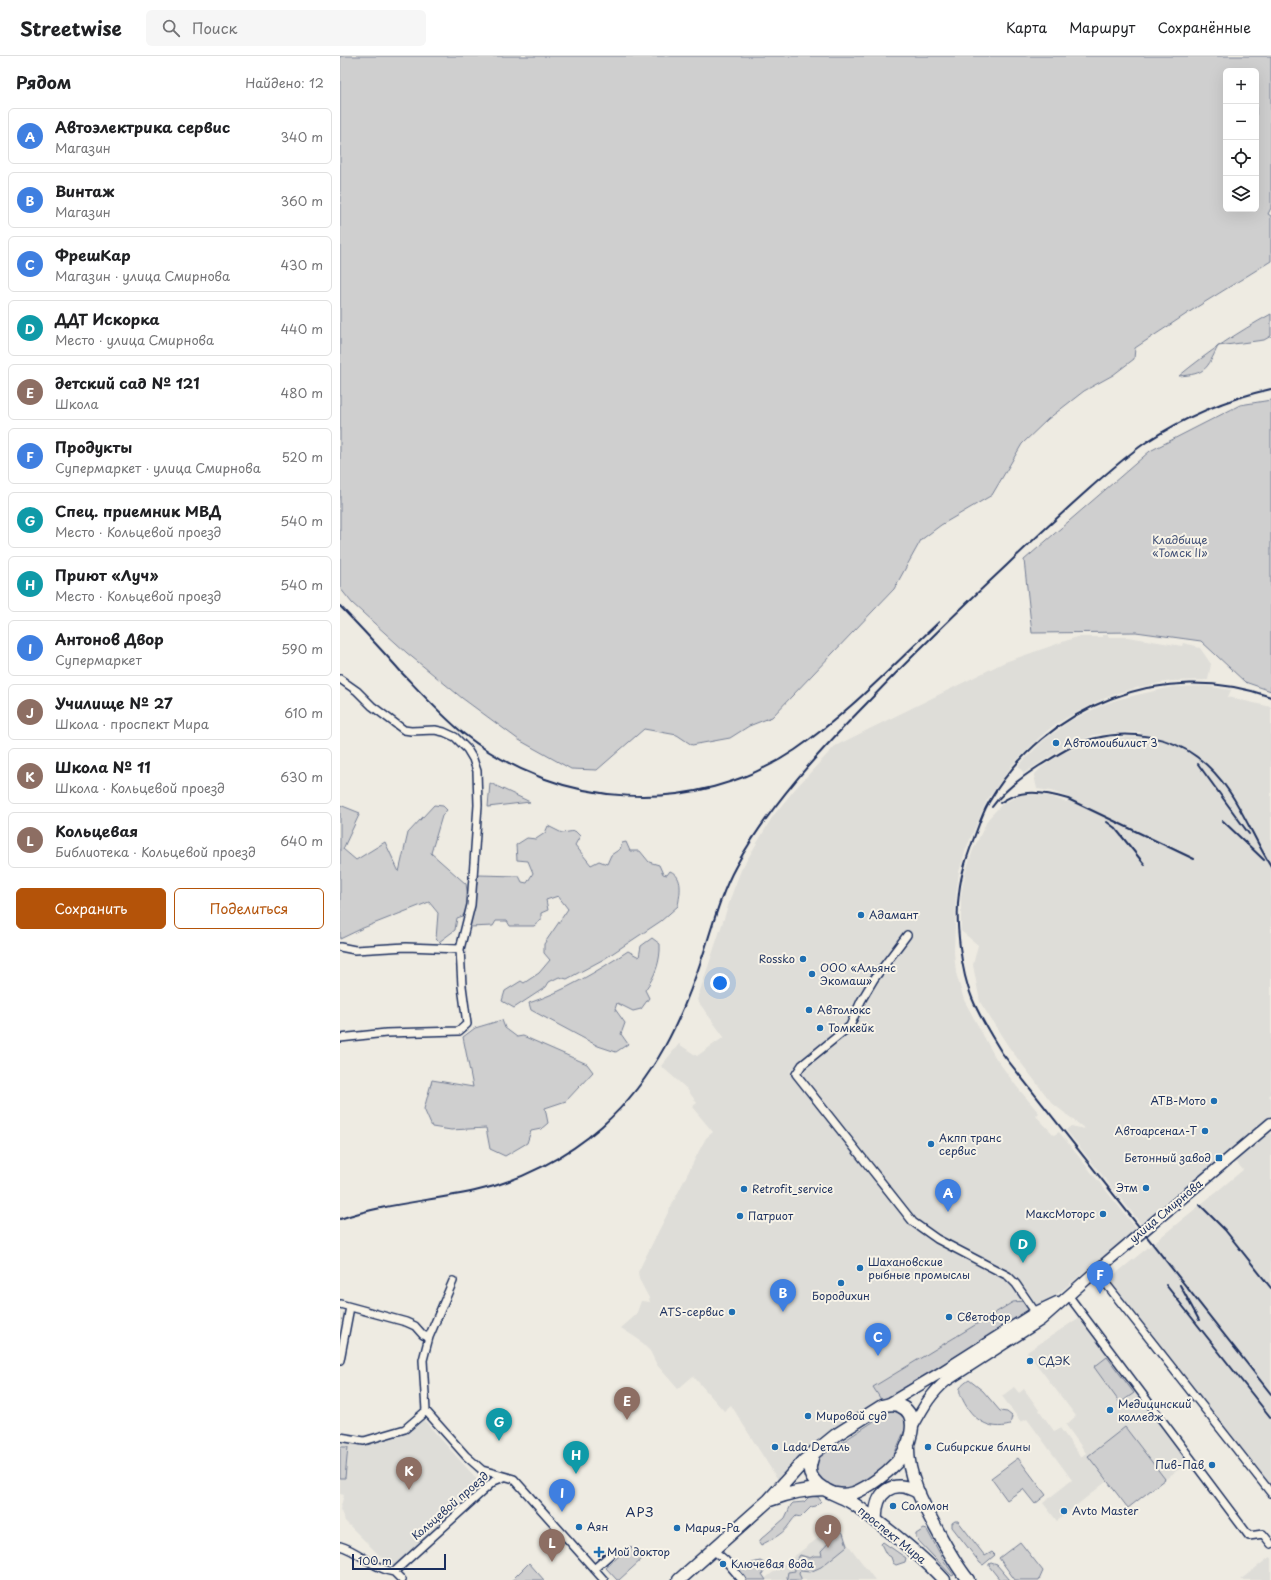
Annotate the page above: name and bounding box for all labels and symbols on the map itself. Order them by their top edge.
park label: Кладбище «Томск II» [1152,531,1208,561]
place label: Автомоибилист 3 [1064,734,1158,751]
marker: Автомоибилист 3 [1051,738,1061,748]
place label: Адамант [869,906,919,923]
marker: Адамант [856,910,866,920]
place label: Rossko [759,950,795,967]
marker: Rossko [798,954,808,964]
place label: ООО «Альянс Экомаш» [820,959,896,989]
marker: ООО «Альянс Экомаш» [807,969,817,979]
your location [710,973,730,993]
place label: Автолюкс [817,1001,871,1018]
marker: Автолюкс [804,1005,814,1015]
place label: Томкейк [828,1019,875,1036]
marker: Томкейк [815,1023,825,1033]
place label: АТВ-Мото [1150,1092,1206,1109]
marker: АТВ-Мото [1209,1096,1219,1106]
place label: Автоарсенал-Т [1115,1122,1198,1139]
marker: Автоарсенал-Т [1200,1126,1210,1136]
place label: Акпп транс сервис [939,1129,1002,1159]
marker: Акпп транс сервис [926,1139,936,1149]
place label: Бетонный завод [1124,1149,1211,1166]
marker: Бетонный завод [1214,1153,1224,1163]
street label: улица Смирнова [1125,1175,1206,1246]
pin: A [935,1179,961,1212]
place label: Этм [1115,1179,1138,1196]
place label: Retrofit_service [752,1180,833,1197]
marker: Этм [1141,1183,1151,1193]
marker: Retrofit_service [739,1184,749,1194]
place label: МаксМоторс [1025,1205,1095,1222]
place label: Патриот [748,1207,794,1224]
marker: МаксМоторс [1098,1209,1108,1219]
marker: Патриот [735,1211,745,1221]
pin: D [1010,1230,1036,1263]
place label: Шахановские рыбные промыслы [868,1253,970,1283]
pin: F [1087,1261,1113,1294]
marker: Шахановские рыбные промыслы [855,1263,865,1273]
marker: Бородихин [836,1278,846,1288]
pin: B [770,1279,796,1312]
place label: Бородихин [812,1287,870,1304]
place label: ATS-сервис [659,1303,724,1320]
marker: ATS-сервис [727,1307,737,1317]
place label: Светофор [957,1308,1010,1325]
marker: Светофор [944,1312,954,1322]
pin: C [865,1323,891,1356]
place label: СДЭК [1038,1352,1071,1369]
marker: СДЭК [1025,1356,1035,1366]
pin: E [614,1387,640,1420]
place label: Медицинский колледж [1118,1395,1192,1425]
marker: Медицинский колледж [1105,1405,1115,1415]
place label: Мировой суд [816,1407,887,1424]
pin: G [486,1408,512,1441]
marker: Мировой суд [803,1411,813,1421]
place label: Lada Dеталь [783,1438,850,1455]
place label: Сибирские блины [936,1438,1031,1455]
pin: H [563,1441,589,1474]
marker: Lada Dеталь [770,1442,780,1452]
marker: Сибирские блины [923,1442,933,1452]
place label: Пив-Пав [1155,1456,1204,1473]
pin: K [396,1457,422,1490]
marker: Пив-Пав [1207,1460,1217,1470]
street label: Кольцевой проезд [407,1467,492,1544]
pin: I [549,1479,575,1512]
place label: Соломон [901,1497,949,1514]
marker: Соломон [888,1501,898,1511]
district label: АРЗ [625,1502,655,1521]
street label: проспект Мира [854,1502,930,1568]
place label: Avto Master [1072,1502,1139,1519]
marker: Avto Master [1059,1506,1069,1516]
pin: J [815,1515,841,1548]
place label: Аян [587,1518,608,1535]
place label: Мария-Ра [685,1519,740,1536]
marker: Аян [574,1522,584,1532]
marker: Мария-Ра [672,1523,682,1533]
pin: L [539,1529,565,1562]
place label: Мой доктор [607,1543,670,1560]
marker: Мой доктор [594,1547,604,1557]
scale bar [352,1552,446,1571]
place label: Ключевая вода [731,1555,814,1572]
marker: Ключевая вода [718,1559,728,1569]

